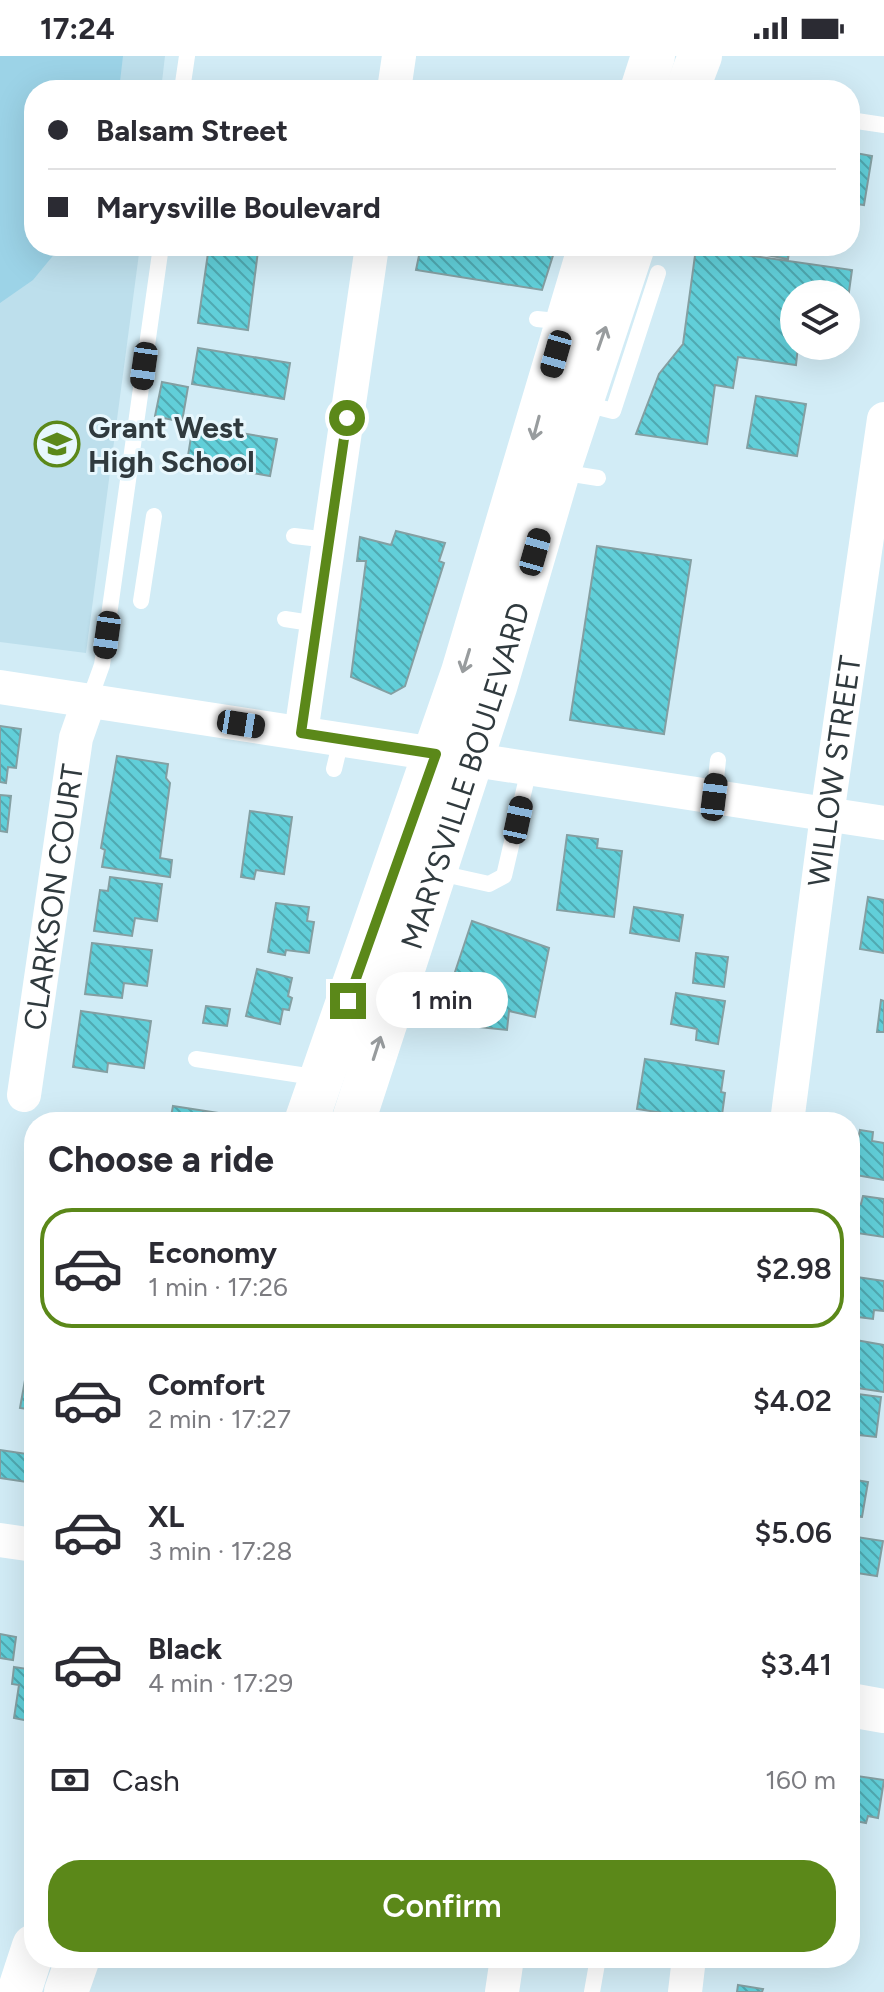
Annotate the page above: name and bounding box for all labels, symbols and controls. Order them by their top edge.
text: 17:24 [40,10,115,47]
text: Balsam Street [96,112,288,149]
text: Marysville Boulevard [96,189,381,226]
map controls [780,280,860,360]
button: layers [780,280,860,360]
one-way arrow [595,326,610,351]
car [538,328,574,380]
car [129,341,159,391]
route start [329,400,365,436]
place label: Grant West High School [88,409,255,480]
one-way arrow [528,415,543,441]
school or university icon: Grant West High School [33,420,81,468]
car [517,526,553,578]
street label: MARYSVILLE BOULEVARD [392,598,537,954]
car [92,610,122,660]
one-way arrow [458,648,473,673]
street label: WILLOW STREET [799,653,868,889]
car [215,708,267,740]
street label: CLARKSON COURT [15,761,91,1033]
car [699,772,729,822]
car [501,794,535,846]
callout: 1 min [376,973,508,1029]
route end [330,983,366,1019]
text: 1 min [412,984,472,1016]
one-way arrow [371,1036,385,1061]
text: Choose a ride [48,1138,274,1181]
icon: car [52,1232,124,1304]
text: Economy [148,1234,277,1271]
text: $2.98 [756,1250,832,1287]
text: 1 min · 17:26 [148,1271,288,1303]
icon: car [52,1364,124,1436]
text: Comfort [148,1366,266,1403]
text: $4.02 [753,1382,832,1419]
text: 2 min · 17:27 [148,1403,291,1435]
icon: car [52,1496,124,1568]
text: XL [148,1498,184,1535]
text: $5.06 [754,1514,832,1551]
text: 3 min · 17:28 [148,1535,292,1567]
icon: car [52,1628,124,1700]
text: Black [148,1630,222,1667]
text: $3.41 [760,1646,832,1683]
text: 4 min · 17:29 [148,1667,293,1699]
icon: cash [48,1758,92,1802]
text: Cash [112,1762,180,1799]
text: 160 m [765,1764,836,1796]
button: Confirm [48,1860,836,1952]

